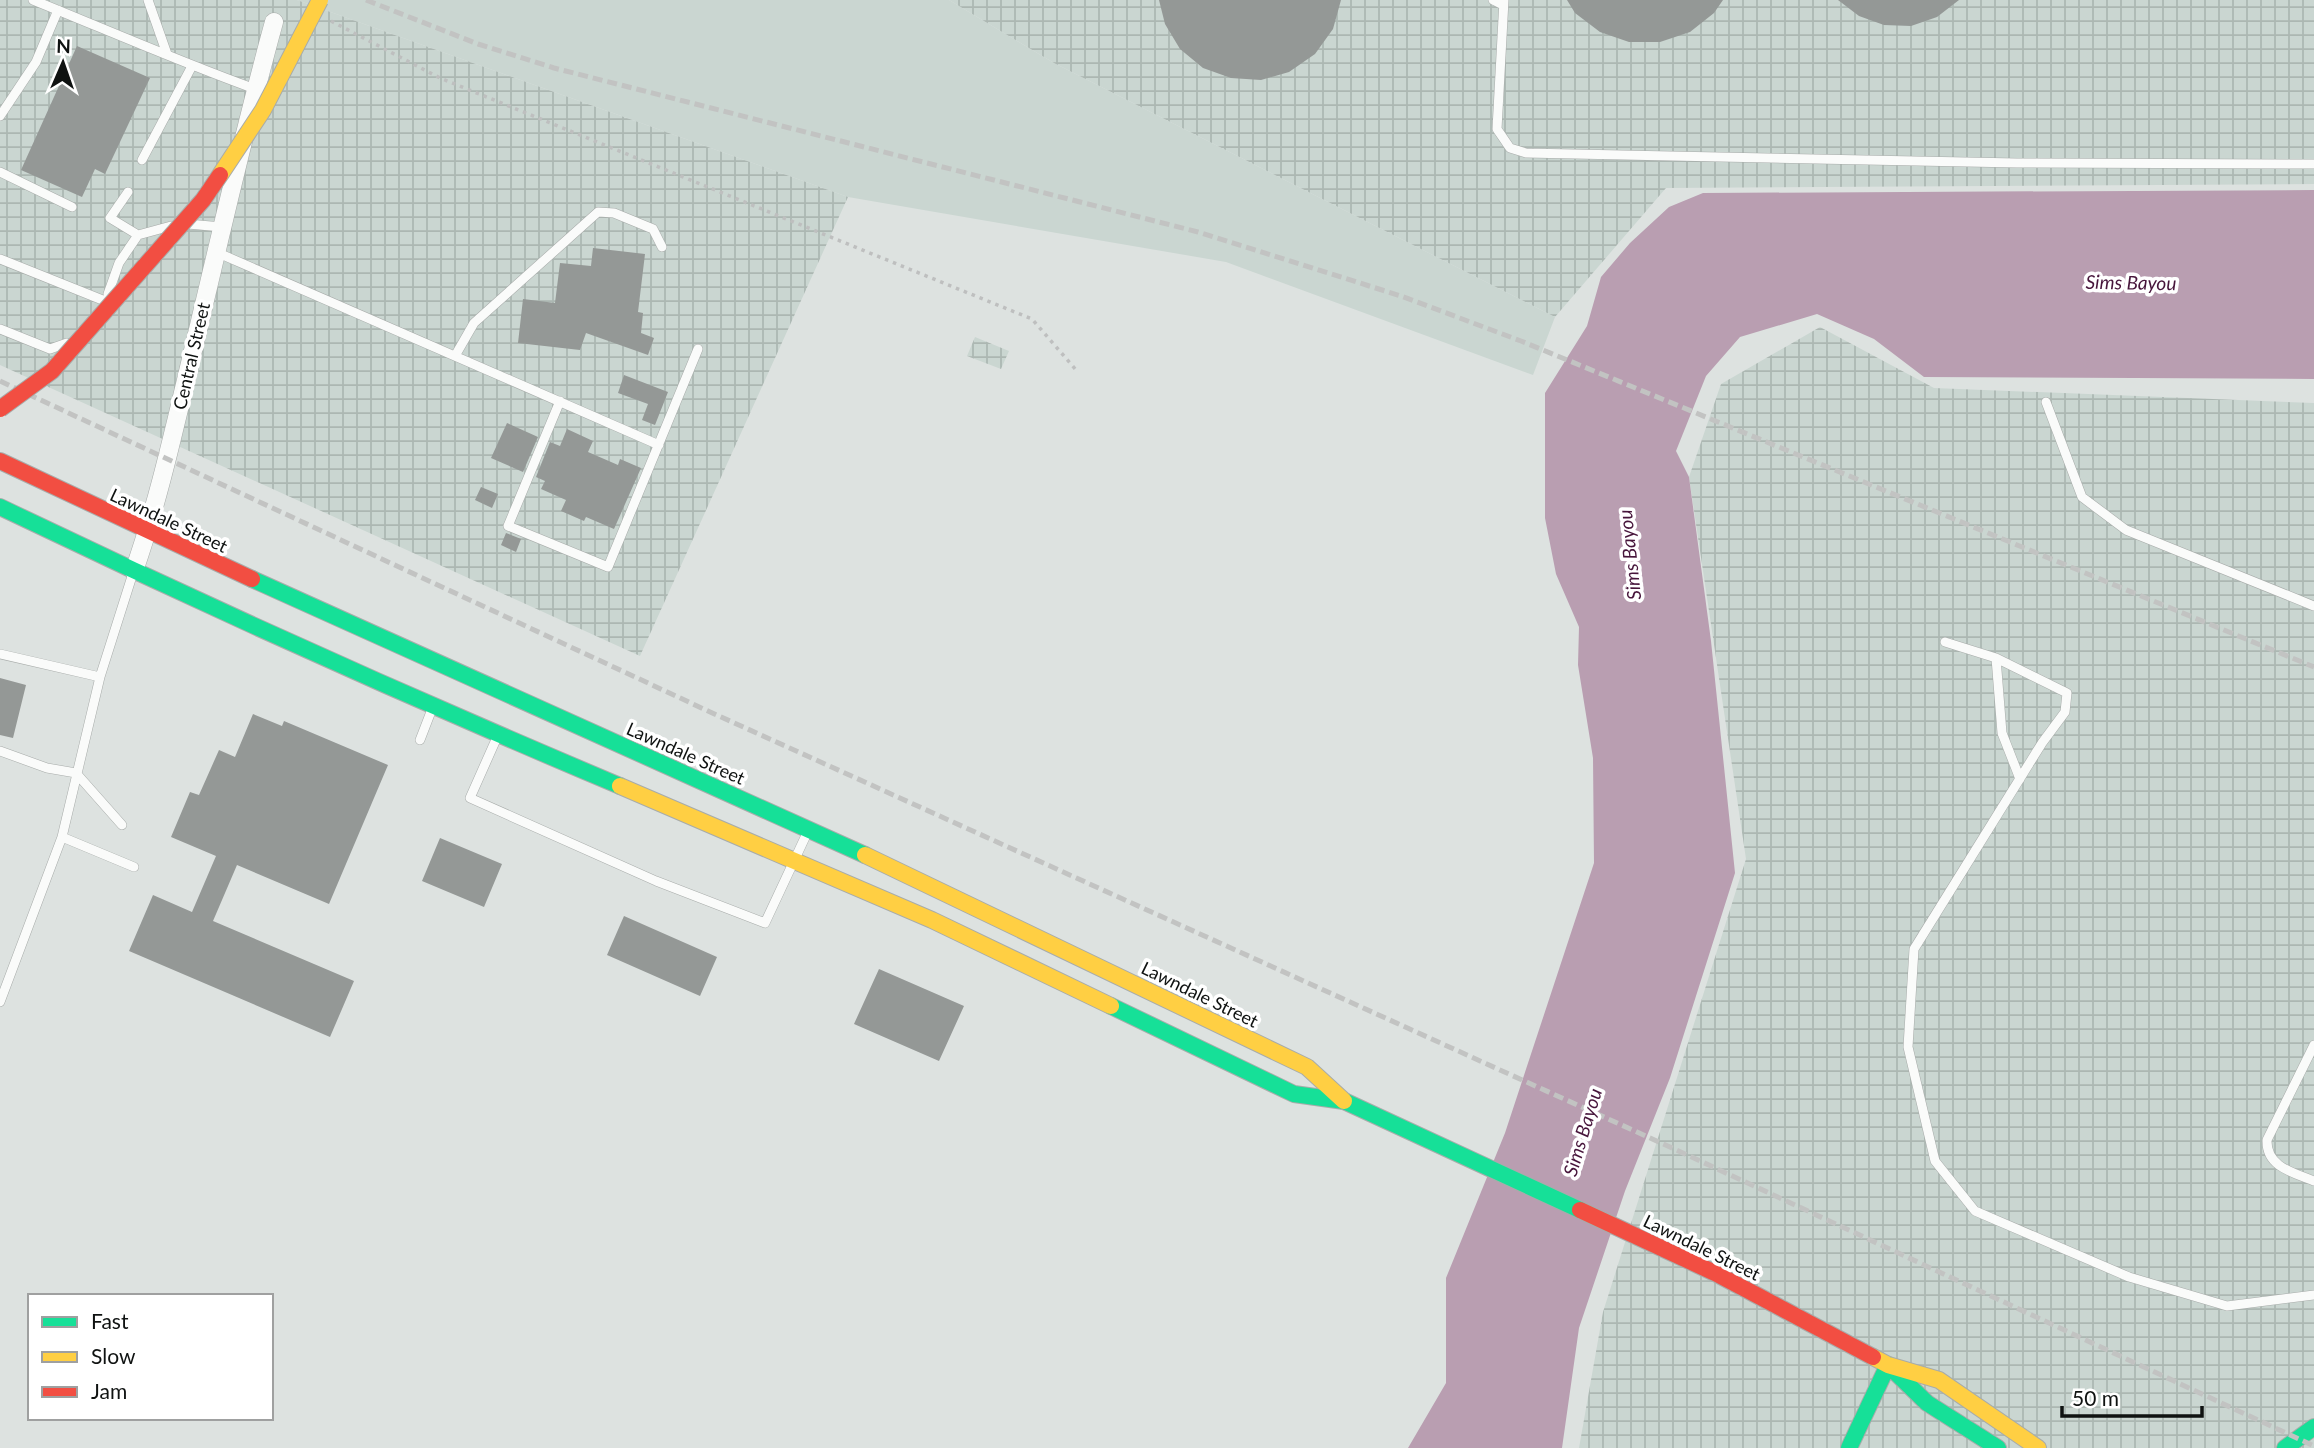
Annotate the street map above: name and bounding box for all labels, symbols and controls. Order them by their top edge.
north arrow [28,28,98,98]
text: N [56,34,71,57]
water label: Sims Bayou [2085,270,2177,294]
street label: Central Street [168,300,214,412]
street label: Lawndale Street [107,483,232,557]
water label: Sims Bayou [1613,509,1645,601]
street label: Lawndale Street [623,717,749,789]
street label: Lawndale Street [1138,956,1262,1032]
water label: Sims Bayou [1558,1085,1606,1179]
street label: Lawndale Street [1640,1209,1764,1285]
legend [28,1294,273,1420]
text: Fast [91,1308,129,1333]
text: Slow [91,1343,136,1368]
scale bar [2062,1374,2202,1418]
text: Jam [91,1378,127,1403]
text: 50 m [2072,1385,2119,1410]

